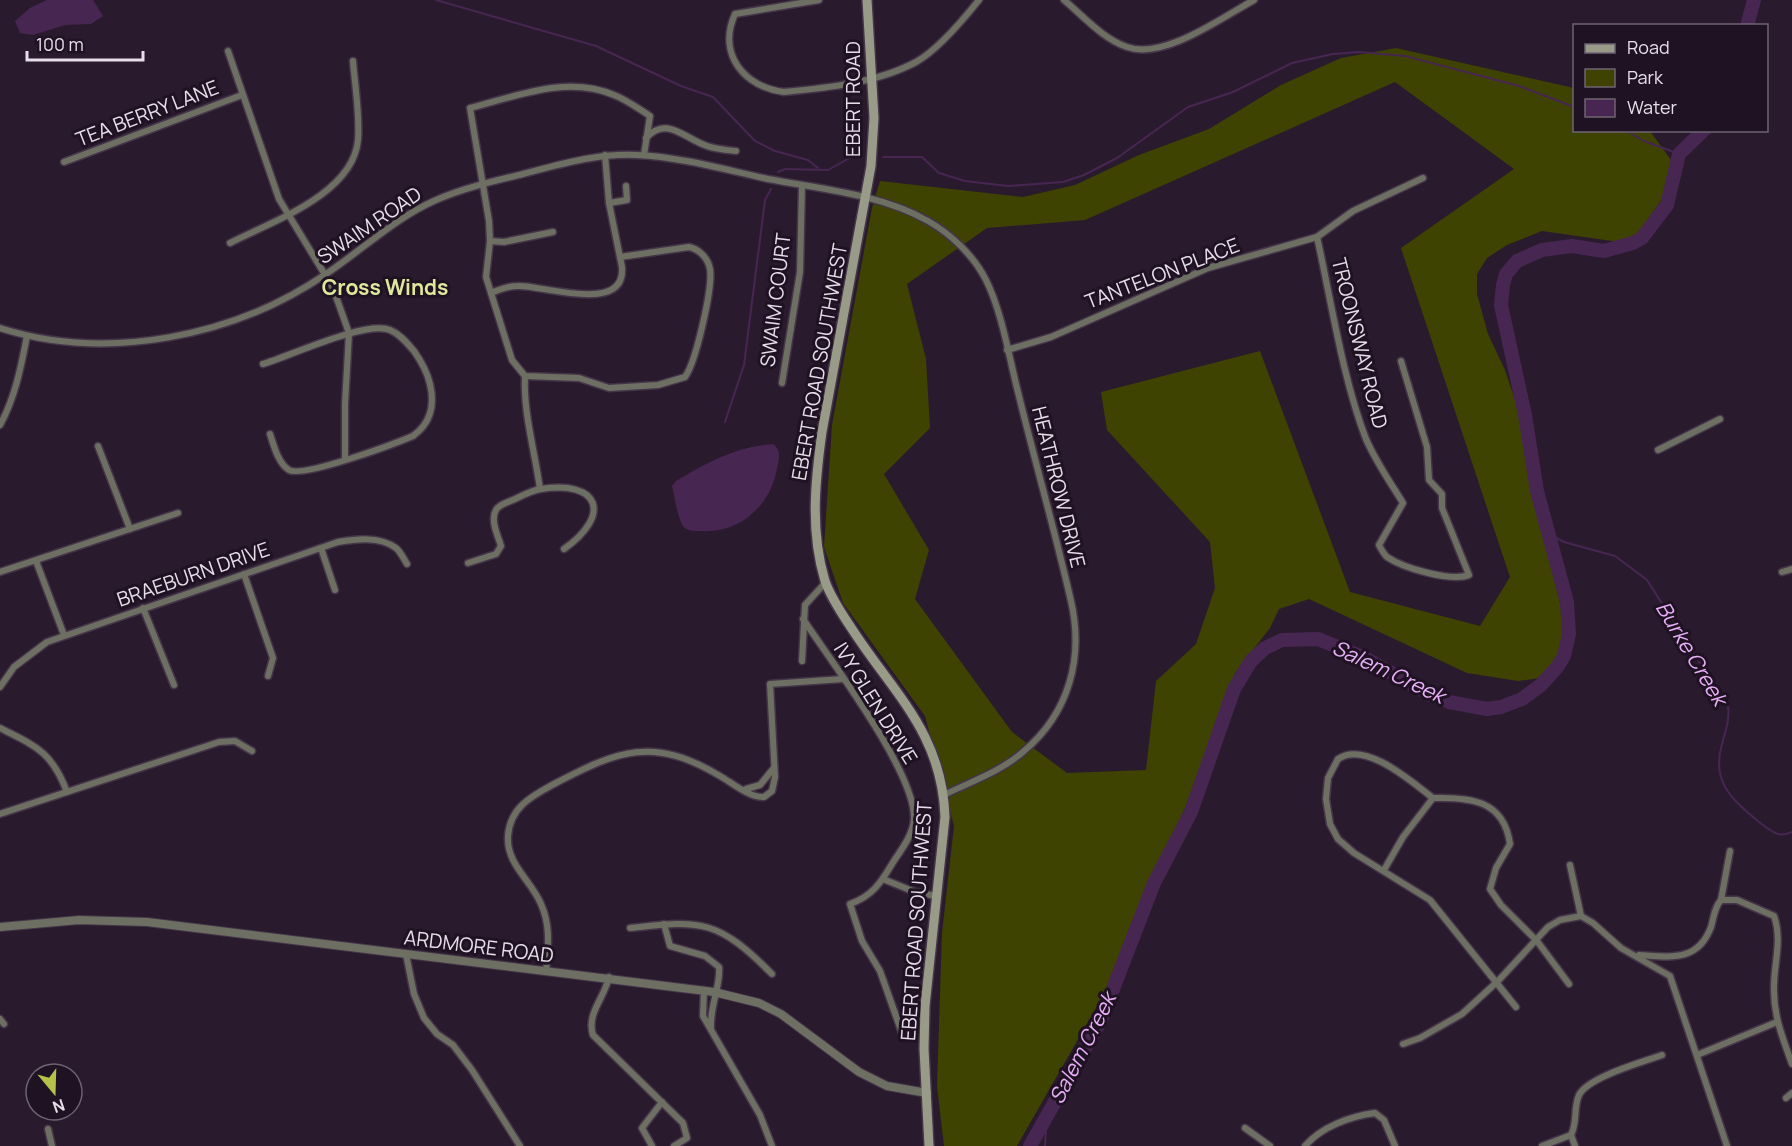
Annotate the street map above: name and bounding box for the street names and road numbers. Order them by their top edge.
street label: EBERT ROAD [839,41,866,157]
street label: TEA BERRY LANE [72,73,222,153]
street label: SWAIM ROAD [312,180,426,270]
street label: SWAIM COURT [753,231,797,369]
street label: TANTELON PLACE [1081,231,1243,315]
street label: EBERT ROAD SOUTHWEST [785,241,853,483]
street label: TROONSWAY ROAD [1326,255,1394,431]
street label: HEATHROW DRIVE [1026,403,1092,571]
street label: BRAEBURN DRIVE [113,535,273,613]
street label: IVY GLEN DRIVE [828,637,924,769]
street label: EBERT ROAD SOUTHWEST [894,800,938,1042]
street label: ARDMORE ROAD [403,923,555,969]

